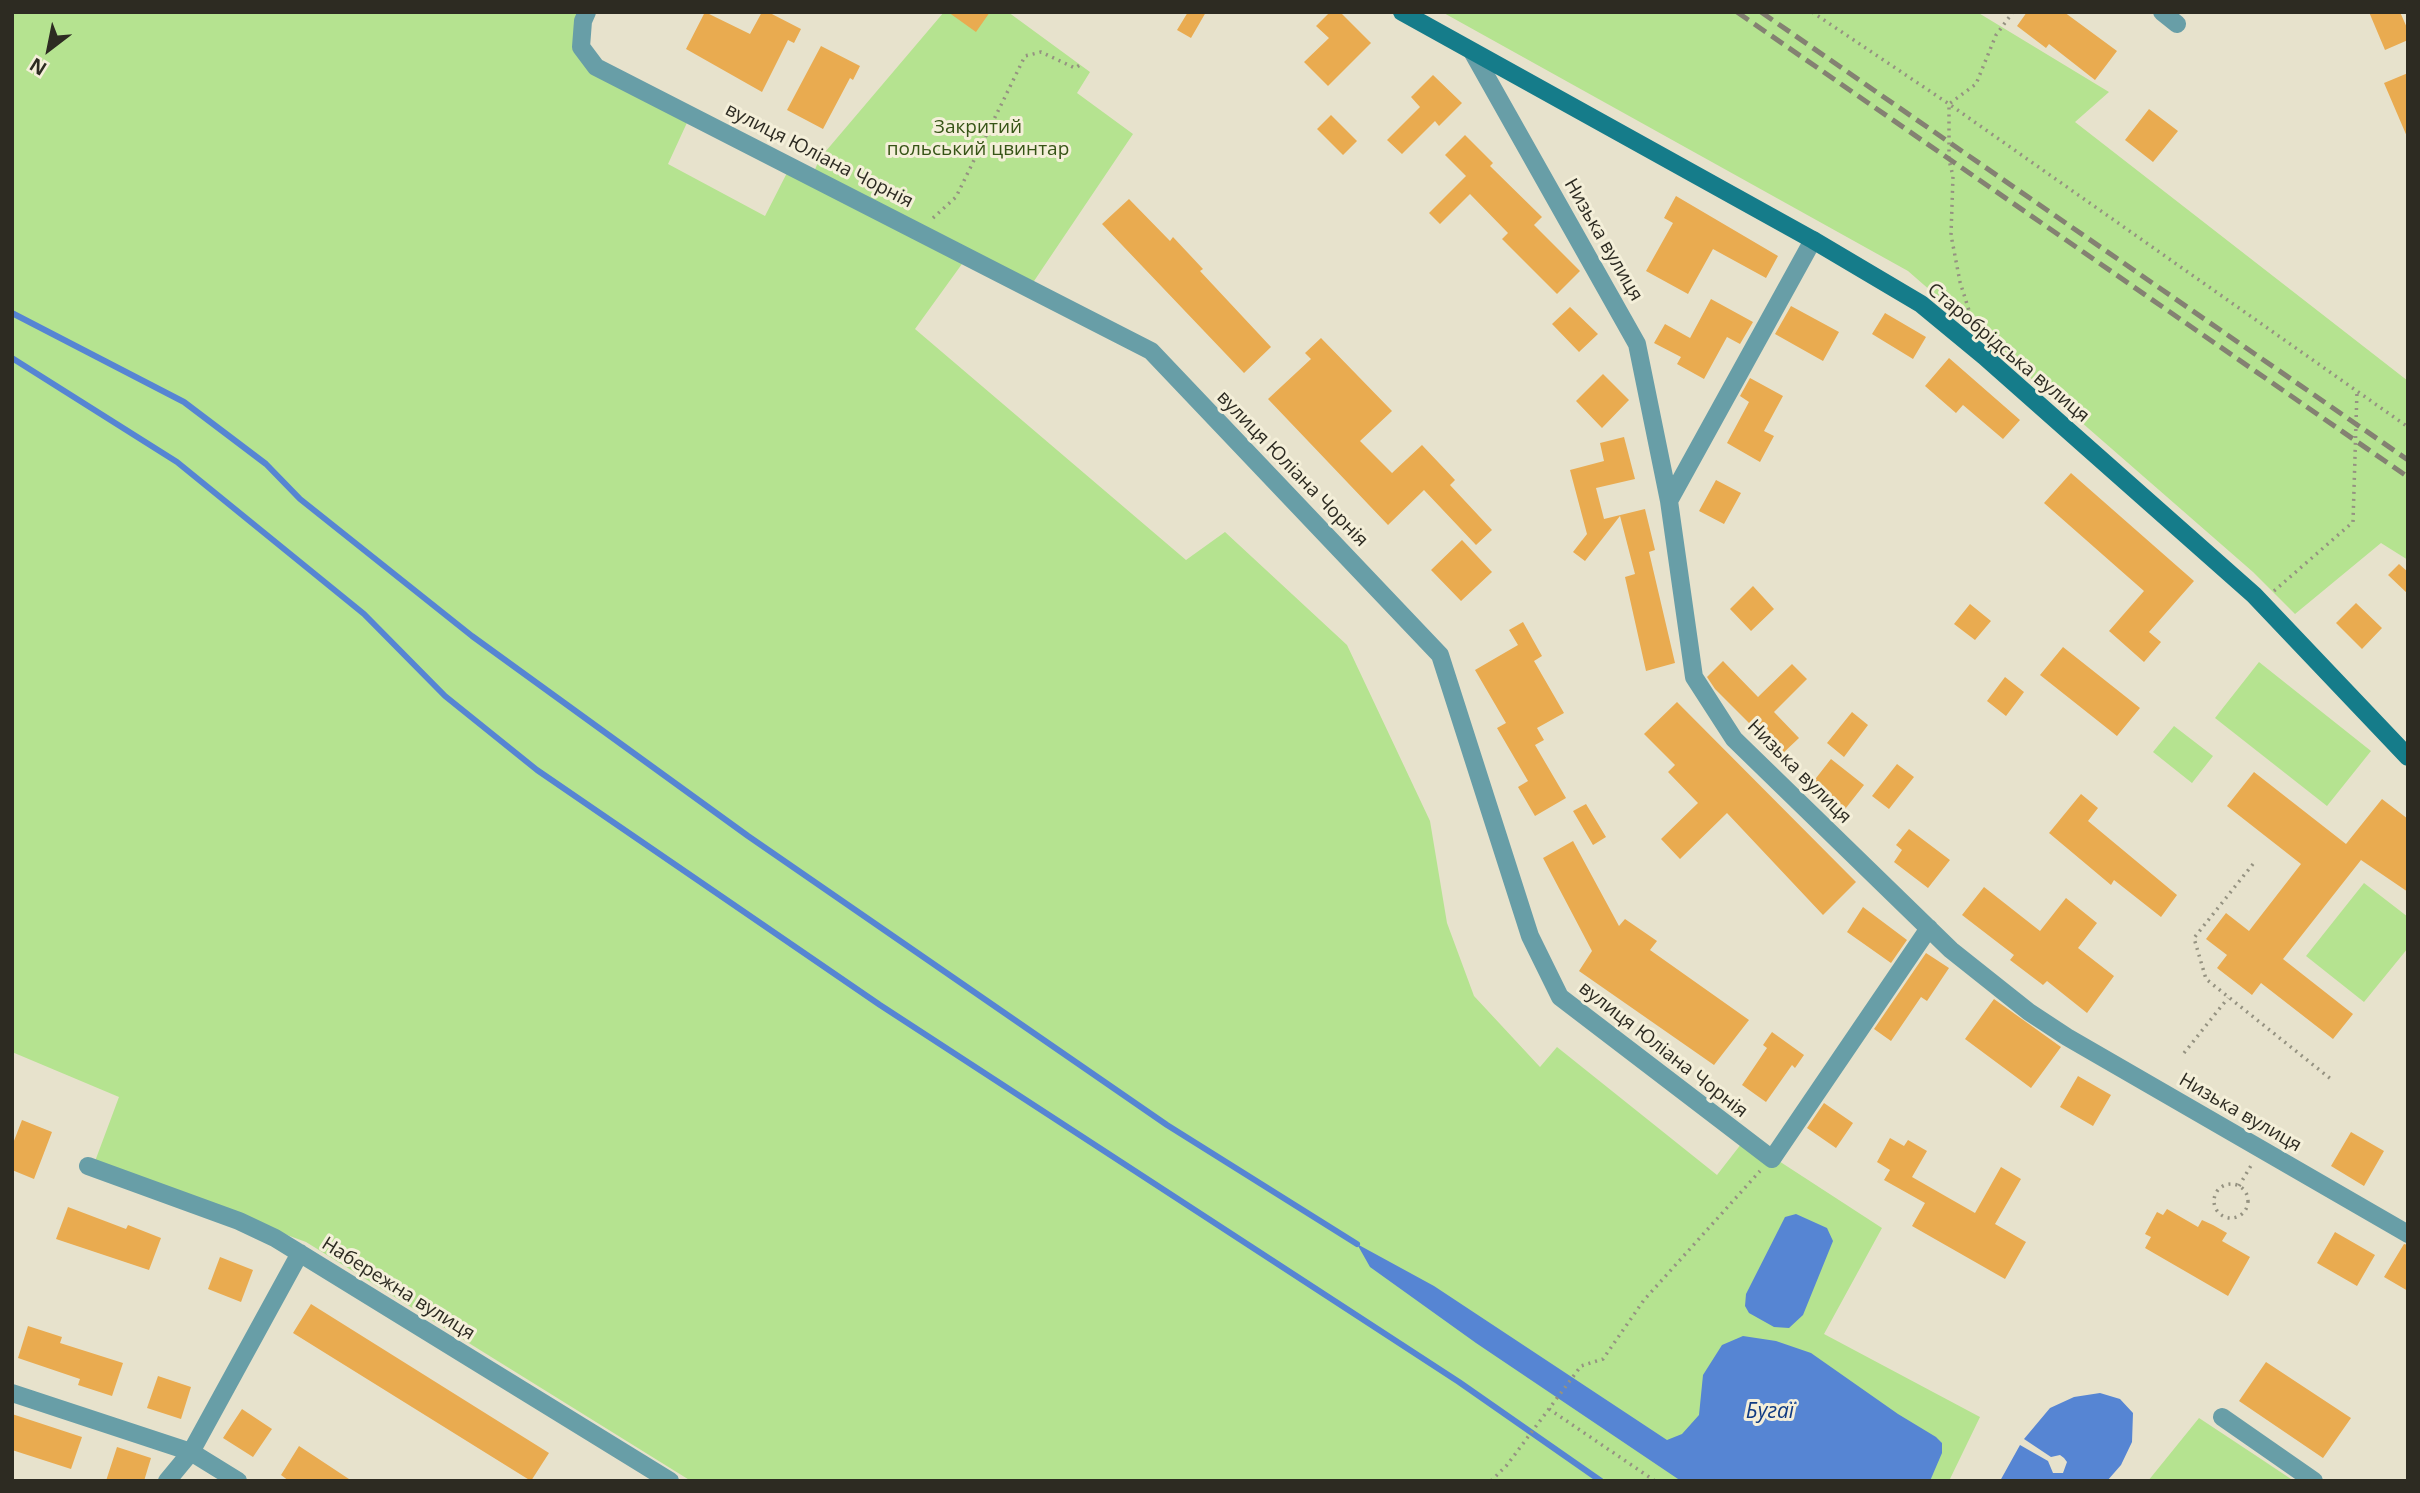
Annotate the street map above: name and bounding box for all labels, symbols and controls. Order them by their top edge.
north arrow [14,14,84,84]
text: N [24,52,51,82]
street label: вулиця Юліана Чорнія [721,99,917,213]
park label: Закритий польський цвинтар [887,117,1069,161]
street label: Низька вулиця [1559,175,1647,305]
street label: Старобрідська вулиця [1922,279,2094,427]
street label: вулиця Юліана Чорнія [1212,386,1372,552]
street label: Низька вулиця [1742,715,1856,829]
street label: вулиця Юліана Чорнія [1574,977,1752,1123]
street label: Низька вулиця [2175,1069,2305,1157]
street label: Набережна вулиця [317,1233,479,1345]
water label: Бугаї [1746,1399,1794,1425]

